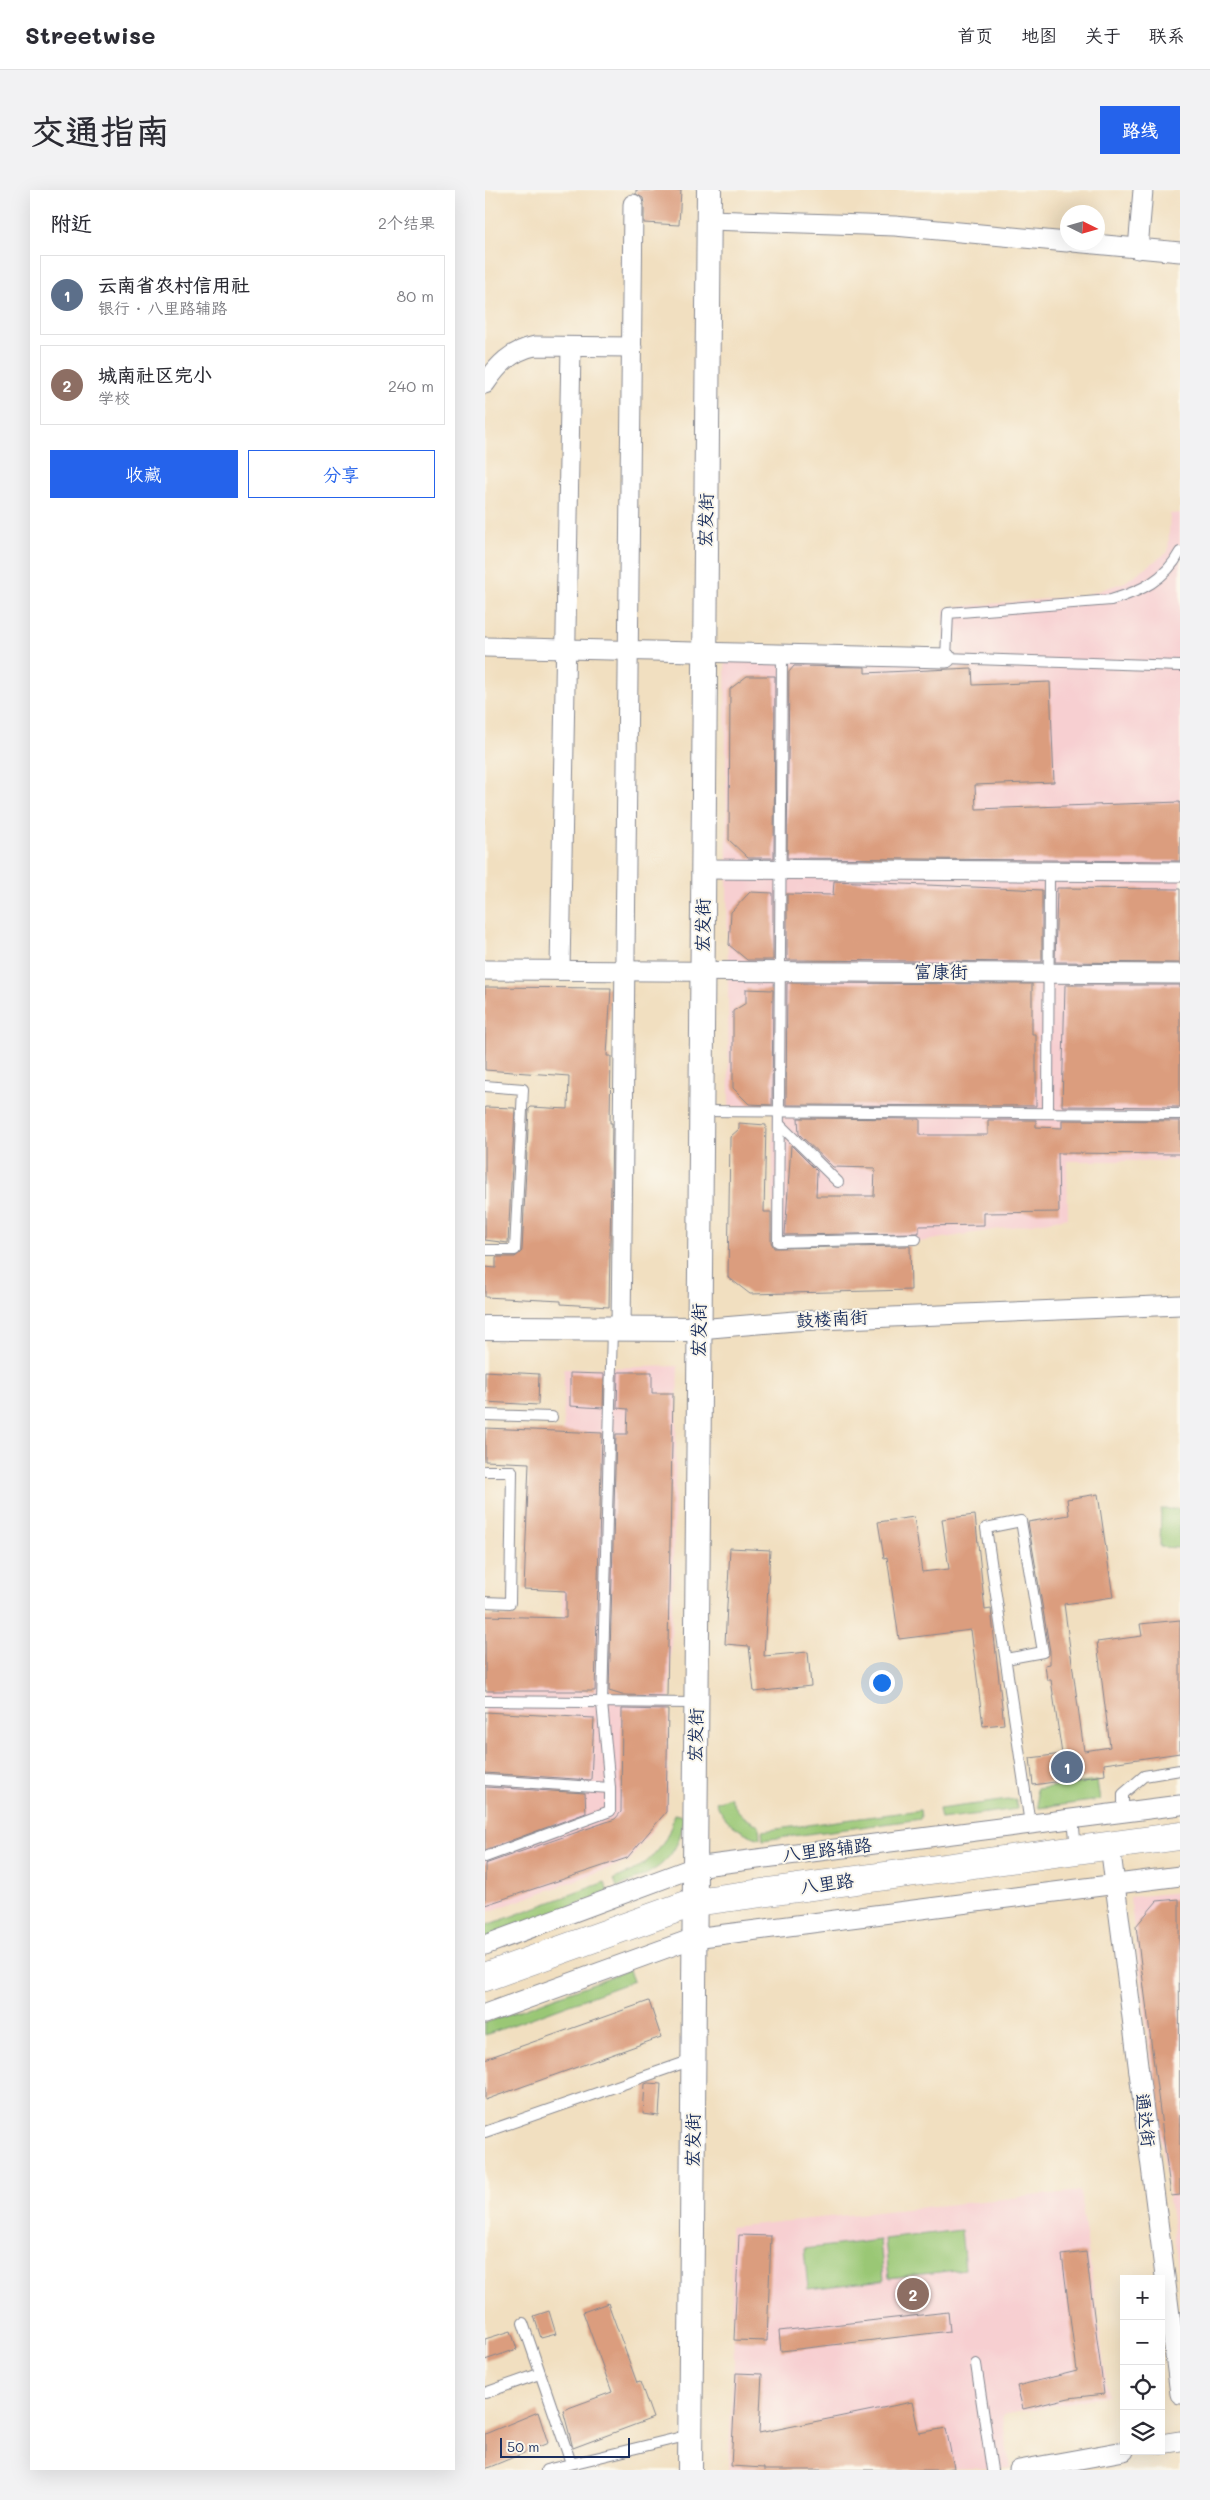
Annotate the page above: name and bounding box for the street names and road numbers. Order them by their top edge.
street label: 宏发街 [693,493,717,547]
street label: 宏发街 [690,898,714,952]
street label: 富康街 [914,959,968,983]
street label: 宏发街 [686,1303,710,1357]
street label: 鼓楼南街 [795,1304,869,1332]
street label: 宏发街 [683,1708,707,1762]
street label: 八里路辅路 [781,1832,873,1866]
street label: 八里路 [798,1867,855,1899]
street label: 通达街 [1131,2092,1161,2148]
street label: 宏发街 [680,2113,704,2167]

